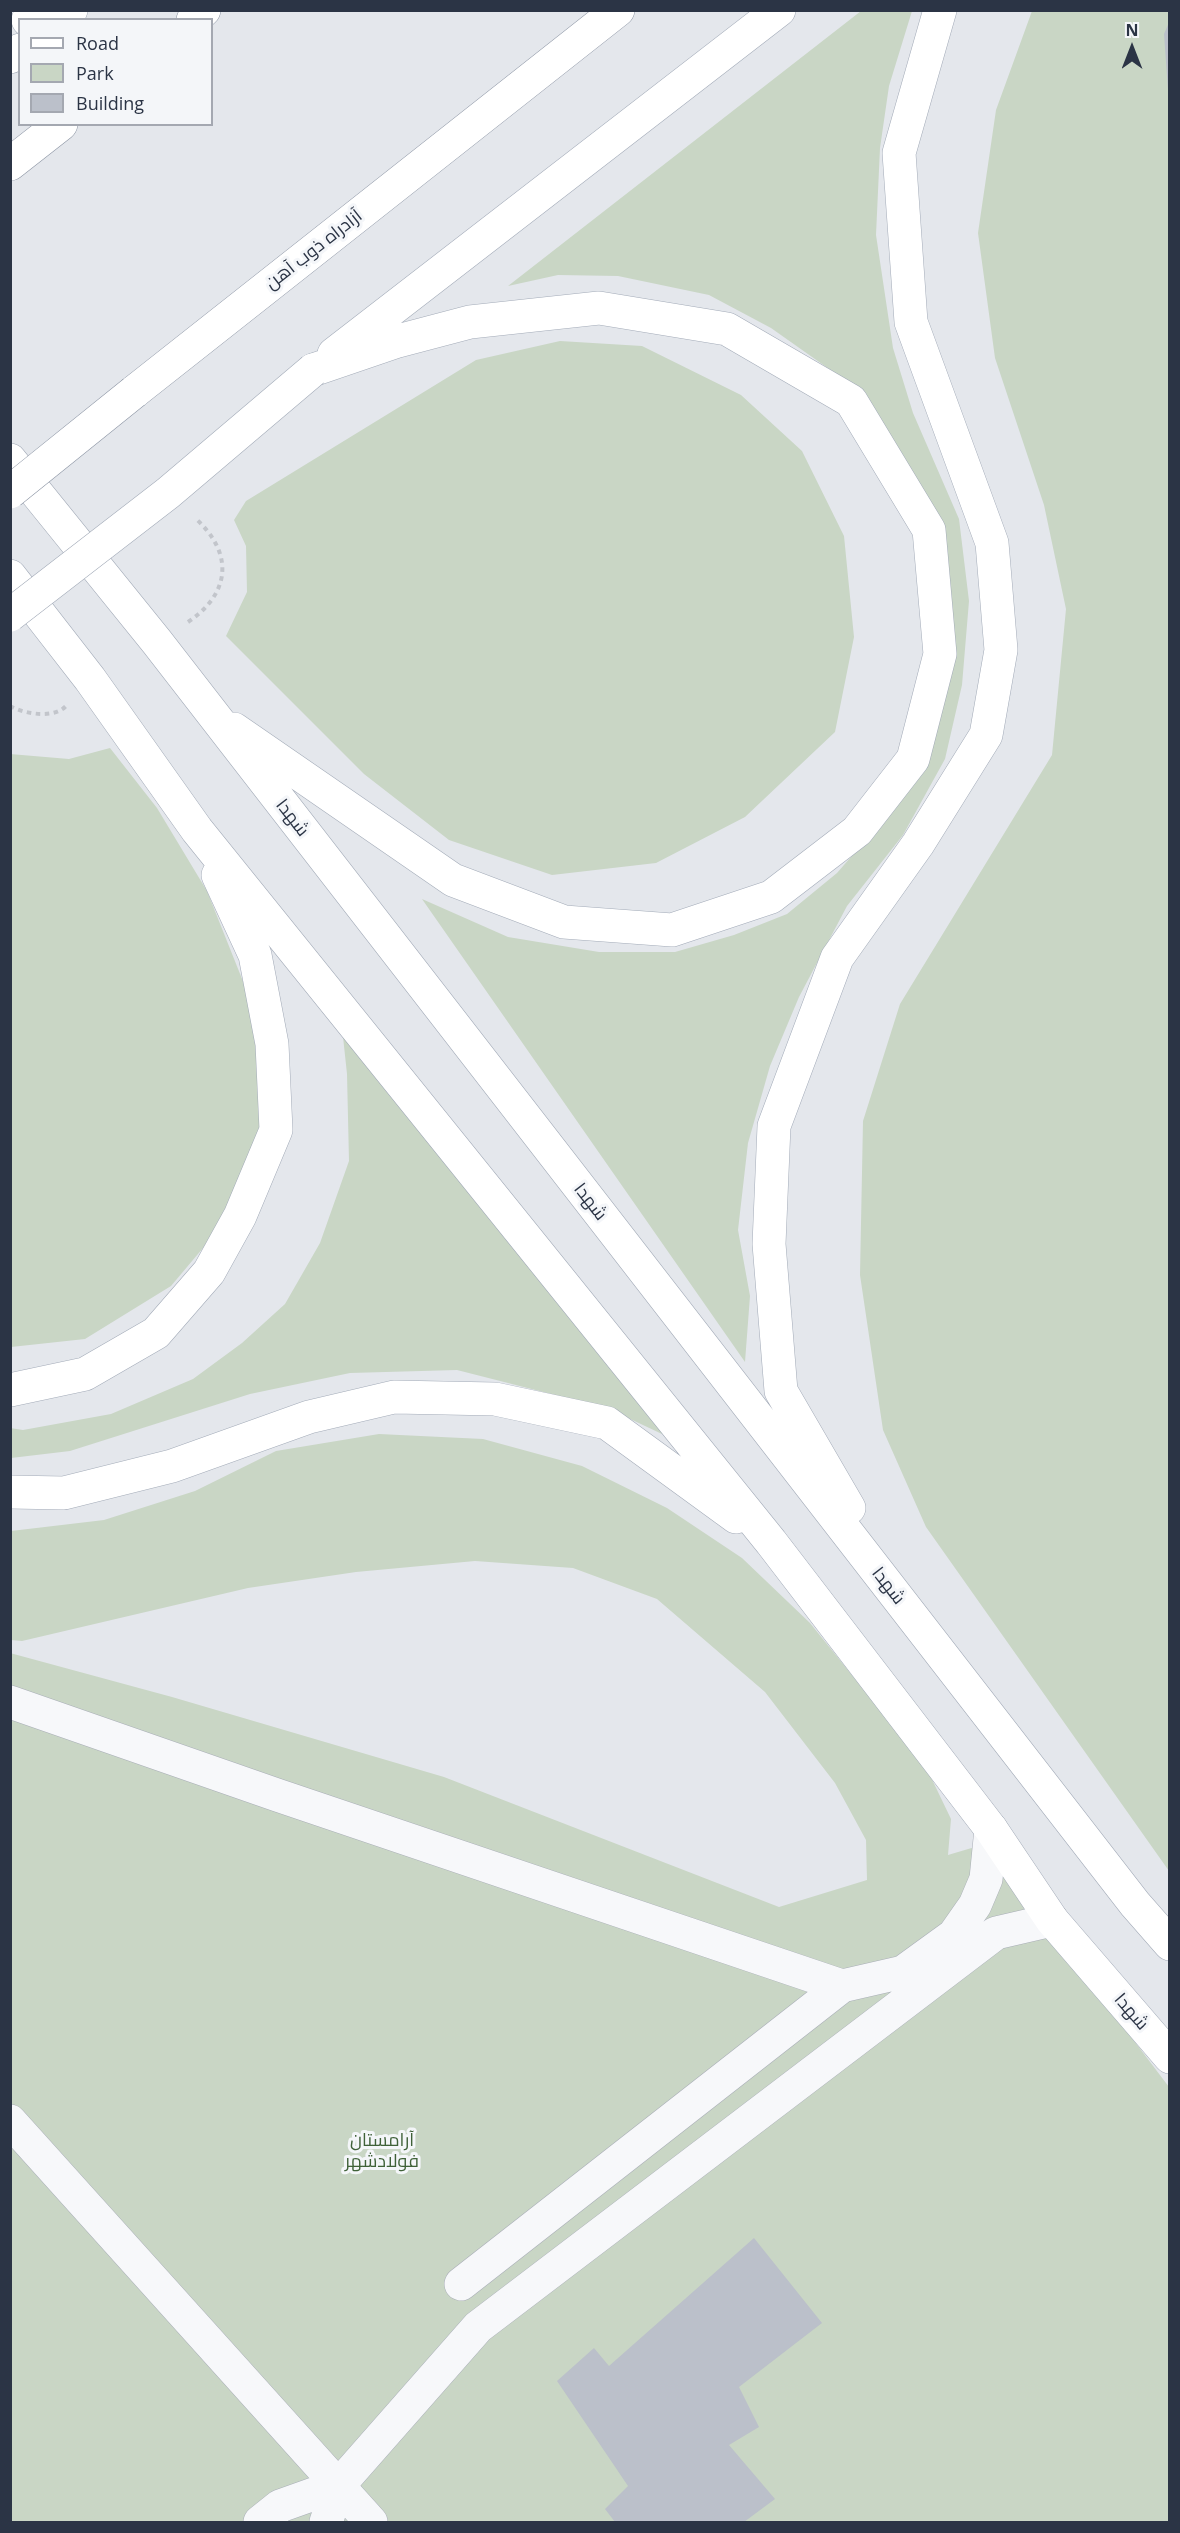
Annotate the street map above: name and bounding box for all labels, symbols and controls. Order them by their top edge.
legend [18,18,213,126]
north arrow [1102,18,1162,78]
text: N [1125,19,1139,41]
text: Road [76,31,119,55]
text: Park [76,61,114,85]
text: Building [76,91,144,115]
street label: آزادراه ذوب آهن [261,205,367,295]
street label: شهدا [271,795,313,841]
street label: شهدا [569,1179,611,1225]
street label: شهدا [867,1563,909,1609]
street label: شهدا [1109,1989,1153,2035]
park label: آرامستان فولادشهر [345,2130,419,2172]

